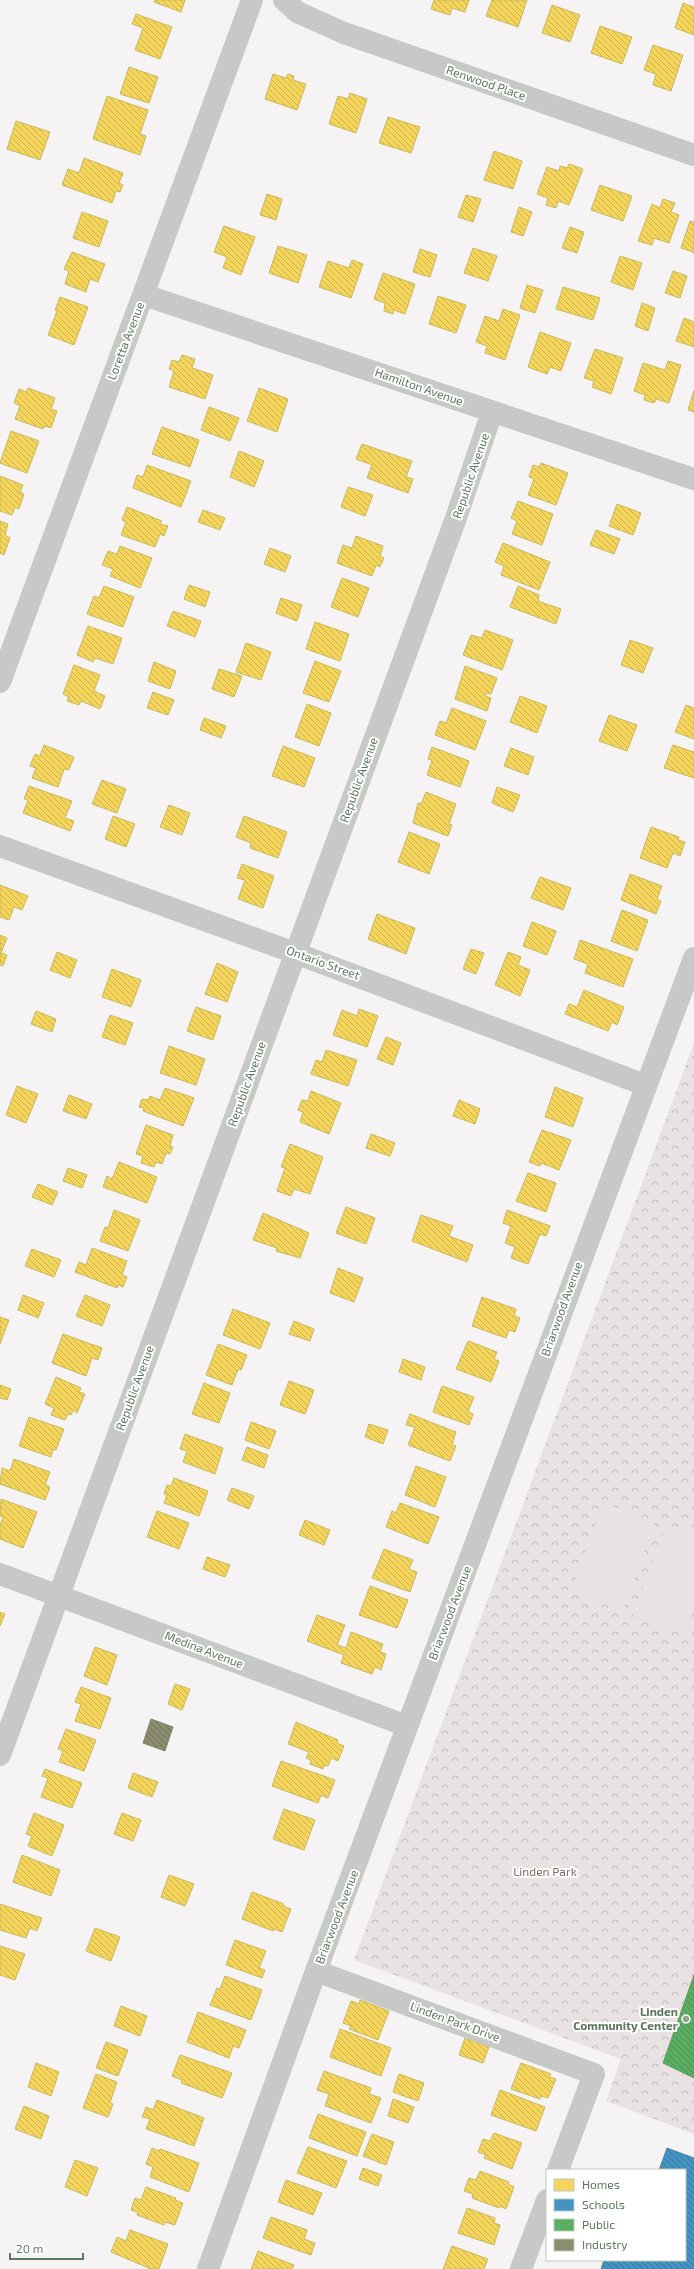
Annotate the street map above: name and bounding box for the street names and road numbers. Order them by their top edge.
street label: Renwood Place [445,62,528,102]
street label: Loretta Avenue [104,300,146,382]
street label: Hamilton Avenue [373,364,465,408]
street label: Republic Avenue [449,431,491,520]
street label: Republic Avenue [336,735,380,824]
street label: Ontario Street [285,942,362,982]
street label: Republic Avenue [224,1039,268,1128]
street label: Briarwood Avenue [537,1259,585,1358]
street label: Republic Avenue [112,1343,156,1432]
street label: Briarwood Avenue [425,1564,473,1662]
street label: Medina Avenue [163,1628,246,1670]
street label: Briarwood Avenue [312,1868,360,1966]
street label: Linden Park Drive [408,1998,502,2044]

